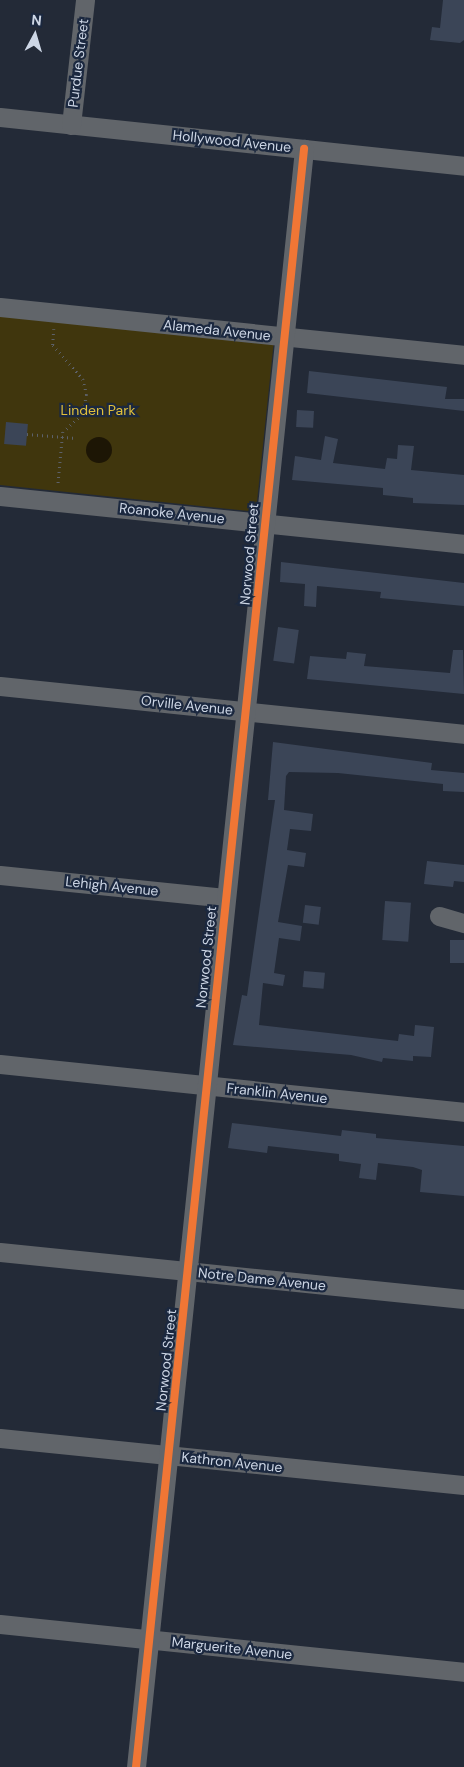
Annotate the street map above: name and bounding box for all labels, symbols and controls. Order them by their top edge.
north arrow [10,10,60,60]
text: N [31,11,43,30]
street label: Purdue Street [64,18,92,108]
street label: Hollywood Avenue [172,126,292,156]
street label: Alameda Avenue [162,316,272,344]
park label: Linden Park [61,402,135,418]
street label: Roanoke Avenue [118,499,226,527]
street label: Norwood Street [236,502,262,606]
street label: Orville Avenue [140,692,234,718]
street label: Lehigh Avenue [65,873,159,899]
street label: Norwood Street [192,905,220,1009]
street label: Franklin Avenue [226,1079,328,1107]
street label: Notre Dame Avenue [197,1264,327,1294]
street label: Norwood Street [152,1308,180,1412]
street label: Kathron Avenue [181,1448,283,1476]
street label: Marguerite Avenue [171,1633,293,1663]

